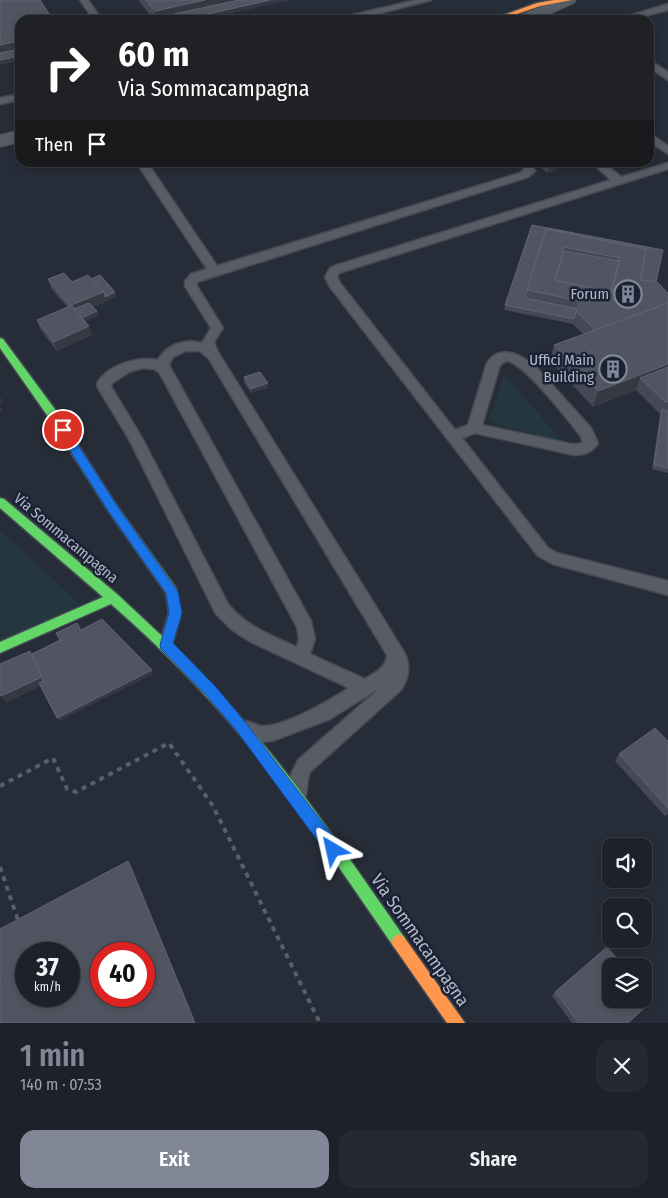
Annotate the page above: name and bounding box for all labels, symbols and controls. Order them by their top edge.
text: 60 m [118,33,189,75]
icon: right [35,35,100,100]
text: Via Sommacampagna [118,75,309,102]
icon: arrive [83,130,111,158]
text: Then [35,133,73,156]
building icon: Forum [613,279,643,309]
place label: Forum [570,285,609,303]
place label: Uffici Main Building [529,351,594,386]
building icon: Uffici Main Building [598,354,628,384]
pin [42,409,84,451]
icon: arrive [49,416,77,444]
street label: Via Sommacampagna [10,489,122,587]
position arrow [306,823,358,875]
map controls [602,838,652,1008]
button: sound [602,838,652,888]
street label: Via Sommacampagna [366,870,474,1011]
button: search [602,898,652,948]
speed limit sign: 40 [90,942,155,1007]
text: 37 [36,953,59,983]
button: layers [602,958,652,1008]
text: km/h [34,980,61,994]
text: 1 min [20,1038,85,1074]
button: close [596,1040,648,1092]
text: 140 m · 07:53 [20,1075,102,1094]
button: Exit [20,1130,329,1188]
button: Share [339,1130,648,1188]

